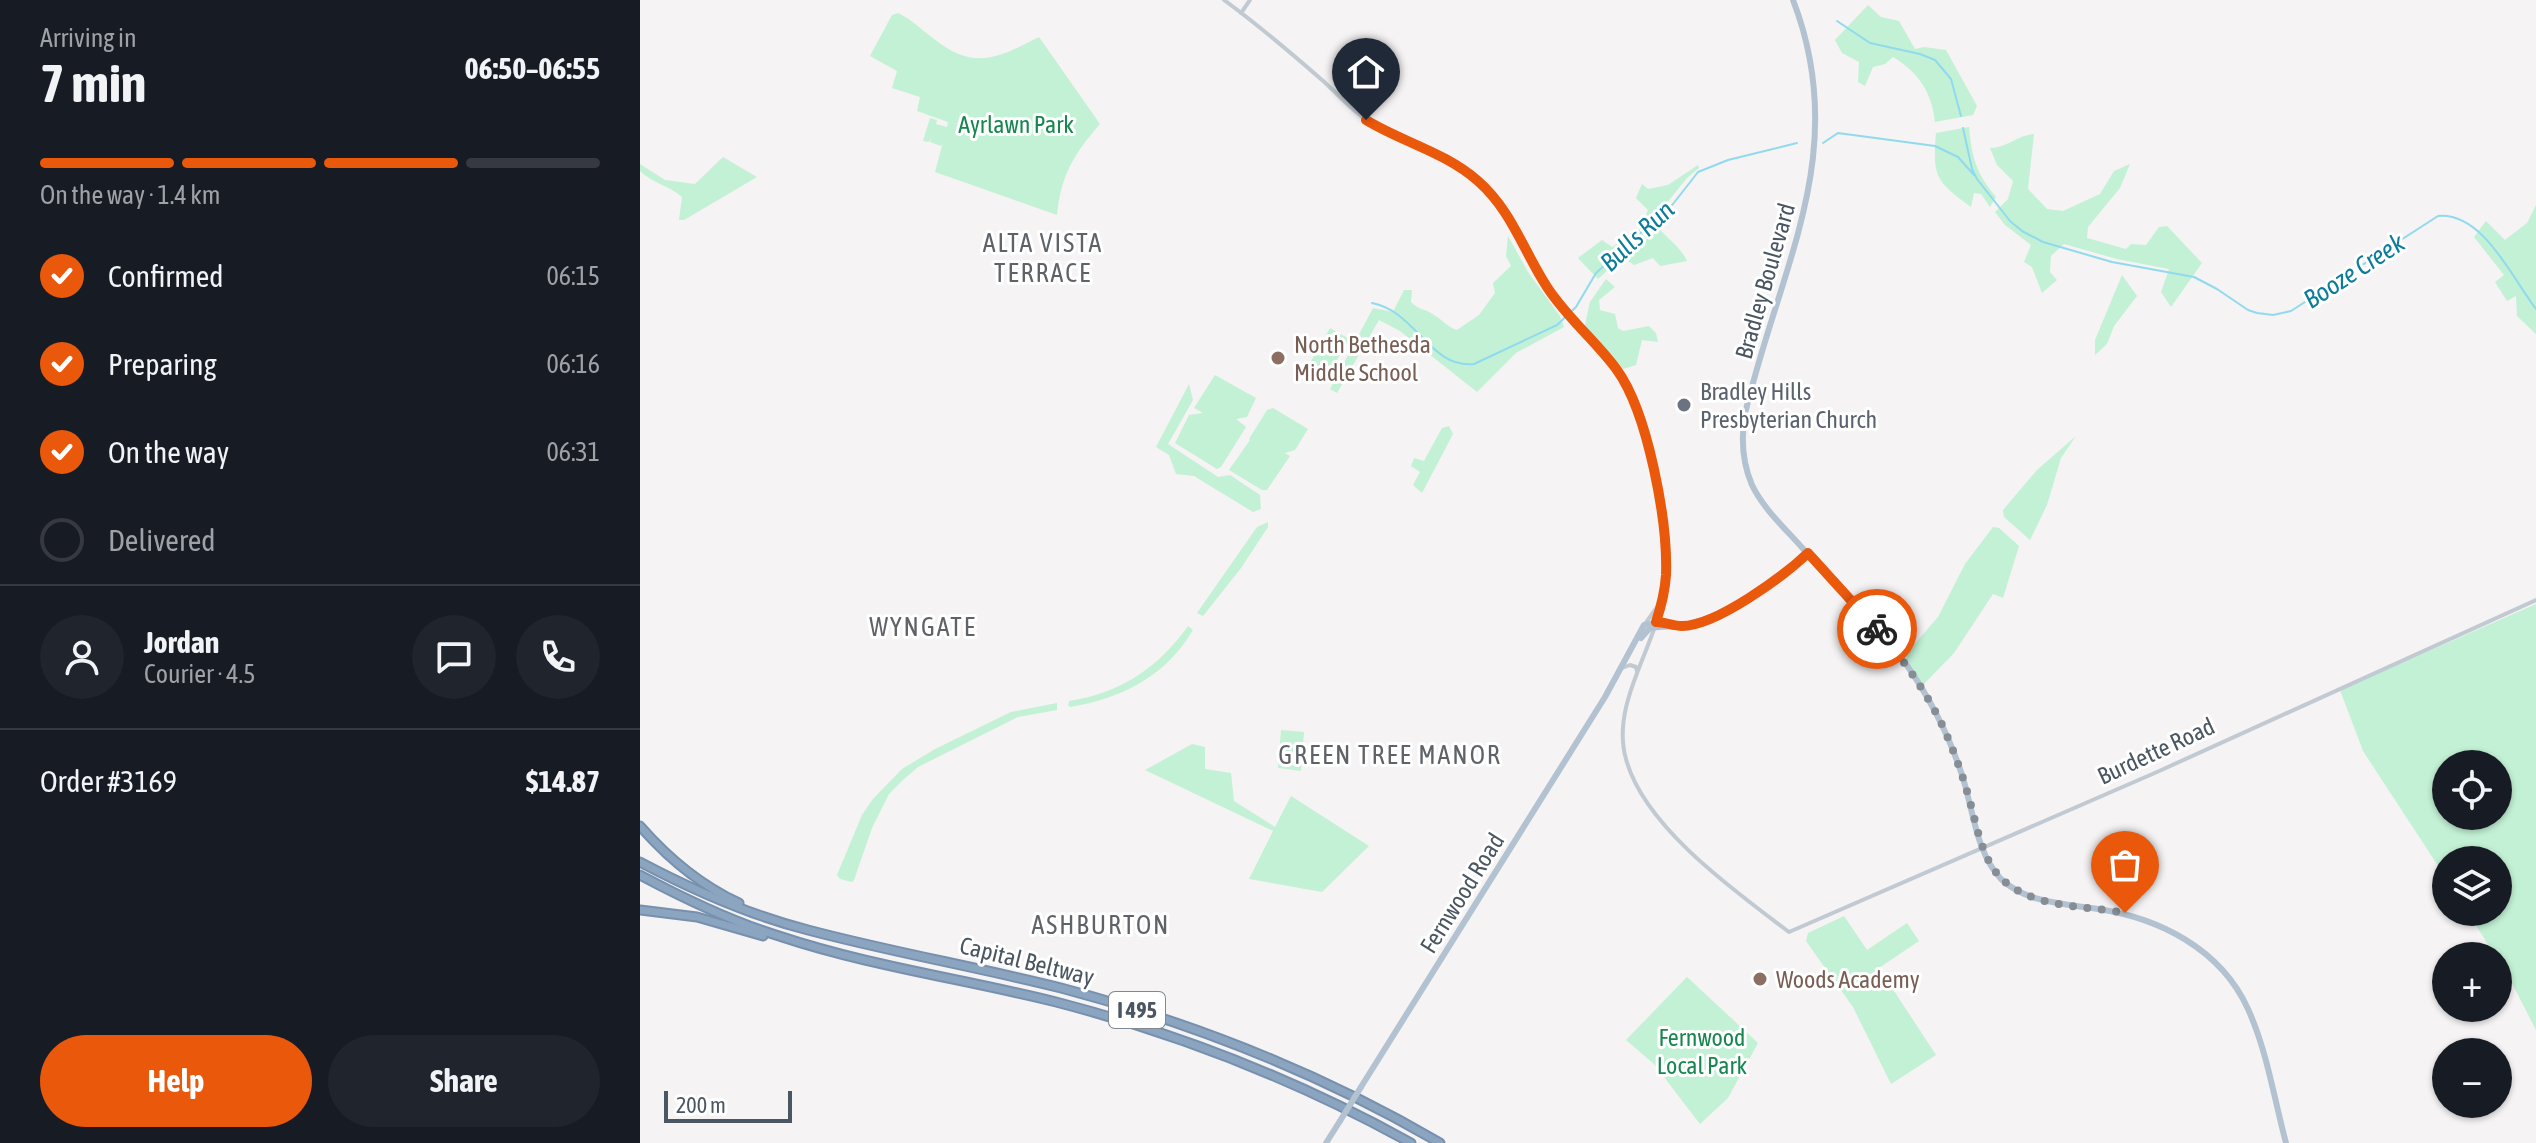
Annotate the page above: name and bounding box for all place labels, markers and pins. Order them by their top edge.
pin [1332,38,1400,120]
place label: North Bethesda Middle School [1294,331,1431,386]
marker: North Bethesda Middle School [1269,349,1287,367]
place label: Bradley Hills Presbyterian Church [1700,378,1877,433]
marker: Bradley Hills Presbyterian Church [1675,396,1693,414]
pin [2091,831,2159,913]
place label: Woods Academy [1776,966,1920,993]
marker: Woods Academy [1751,970,1769,988]

